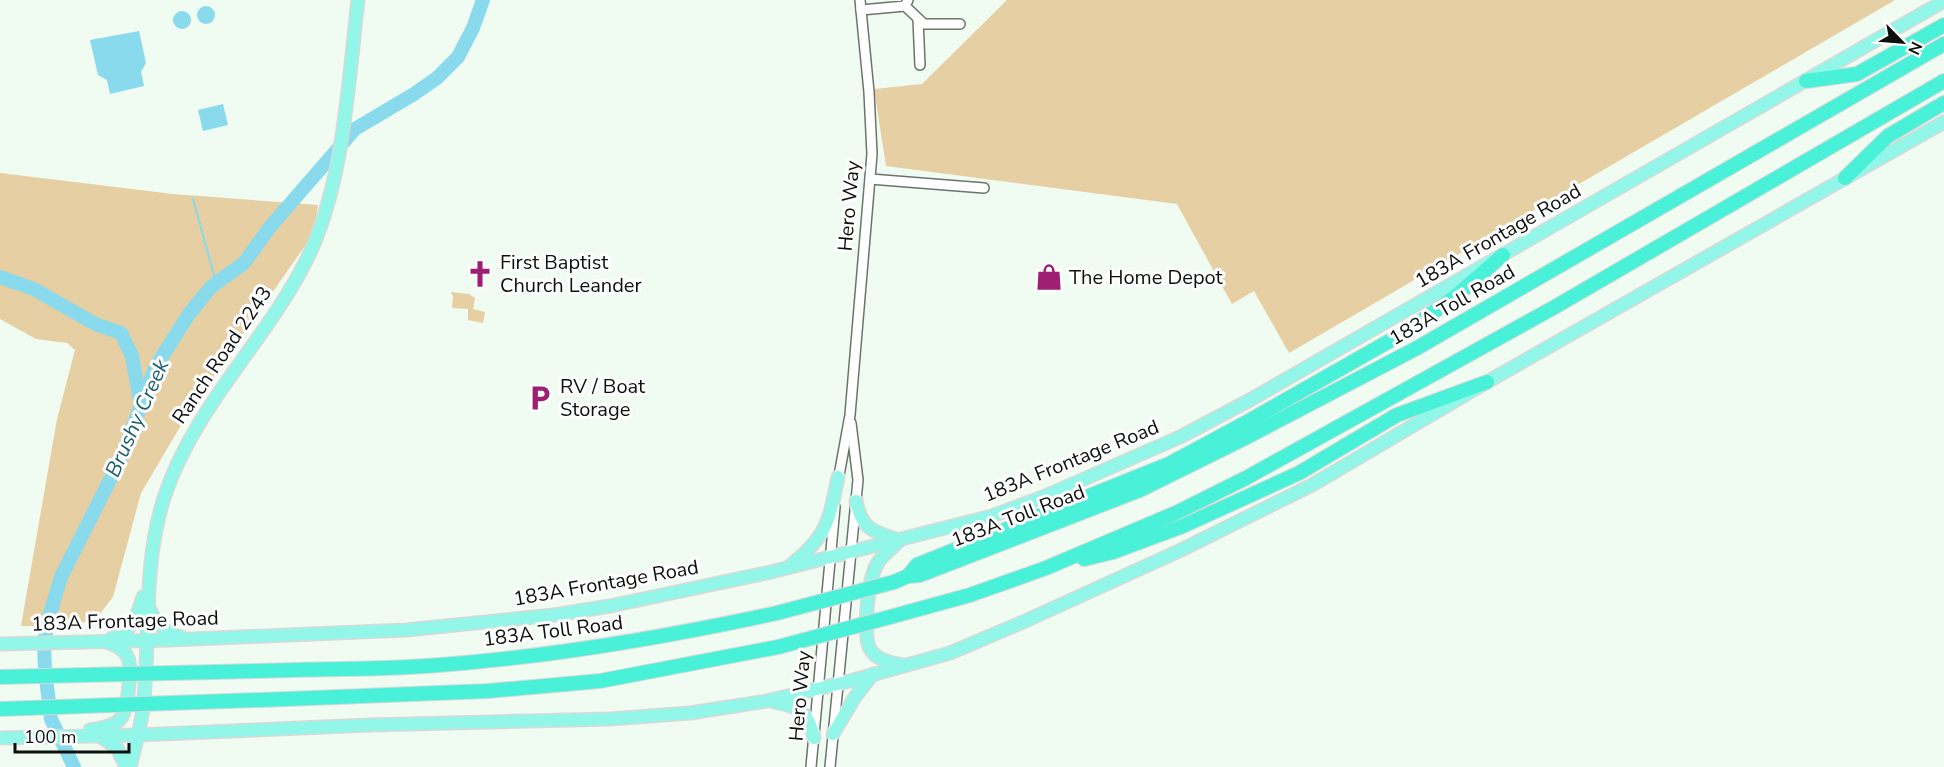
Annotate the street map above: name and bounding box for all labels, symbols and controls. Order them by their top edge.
north arrow [1872,12,1932,72]
text: N [1902,38,1927,58]
street label: Hero Way [832,159,866,252]
street label: 183A Frontage Road [1410,177,1586,295]
place label: First Baptist Church Leander [500,249,642,299]
street label: 183A Toll Road [1384,258,1520,352]
church icon: First Baptist Church Leander [465,259,495,289]
shop icon: The Home Depot [1034,262,1064,292]
place label: The Home Depot [1069,264,1224,291]
street label: Ranch Road 2243 [166,281,278,429]
water label: Brushy Creek [99,354,176,481]
place label: RV / Boat Storage [560,373,646,423]
parking icon: RV / Boat Storage [525,383,555,413]
street label: 183A Frontage Road [979,413,1163,509]
street label: 183A Toll Road [947,478,1089,554]
street label: 183A Frontage Road [511,553,701,613]
street label: 183A Frontage Road [31,604,219,638]
street label: 183A Toll Road [481,609,625,653]
street label: Hero Way [783,649,817,742]
scale bar [15,716,129,754]
text: 100 m [24,725,76,749]

